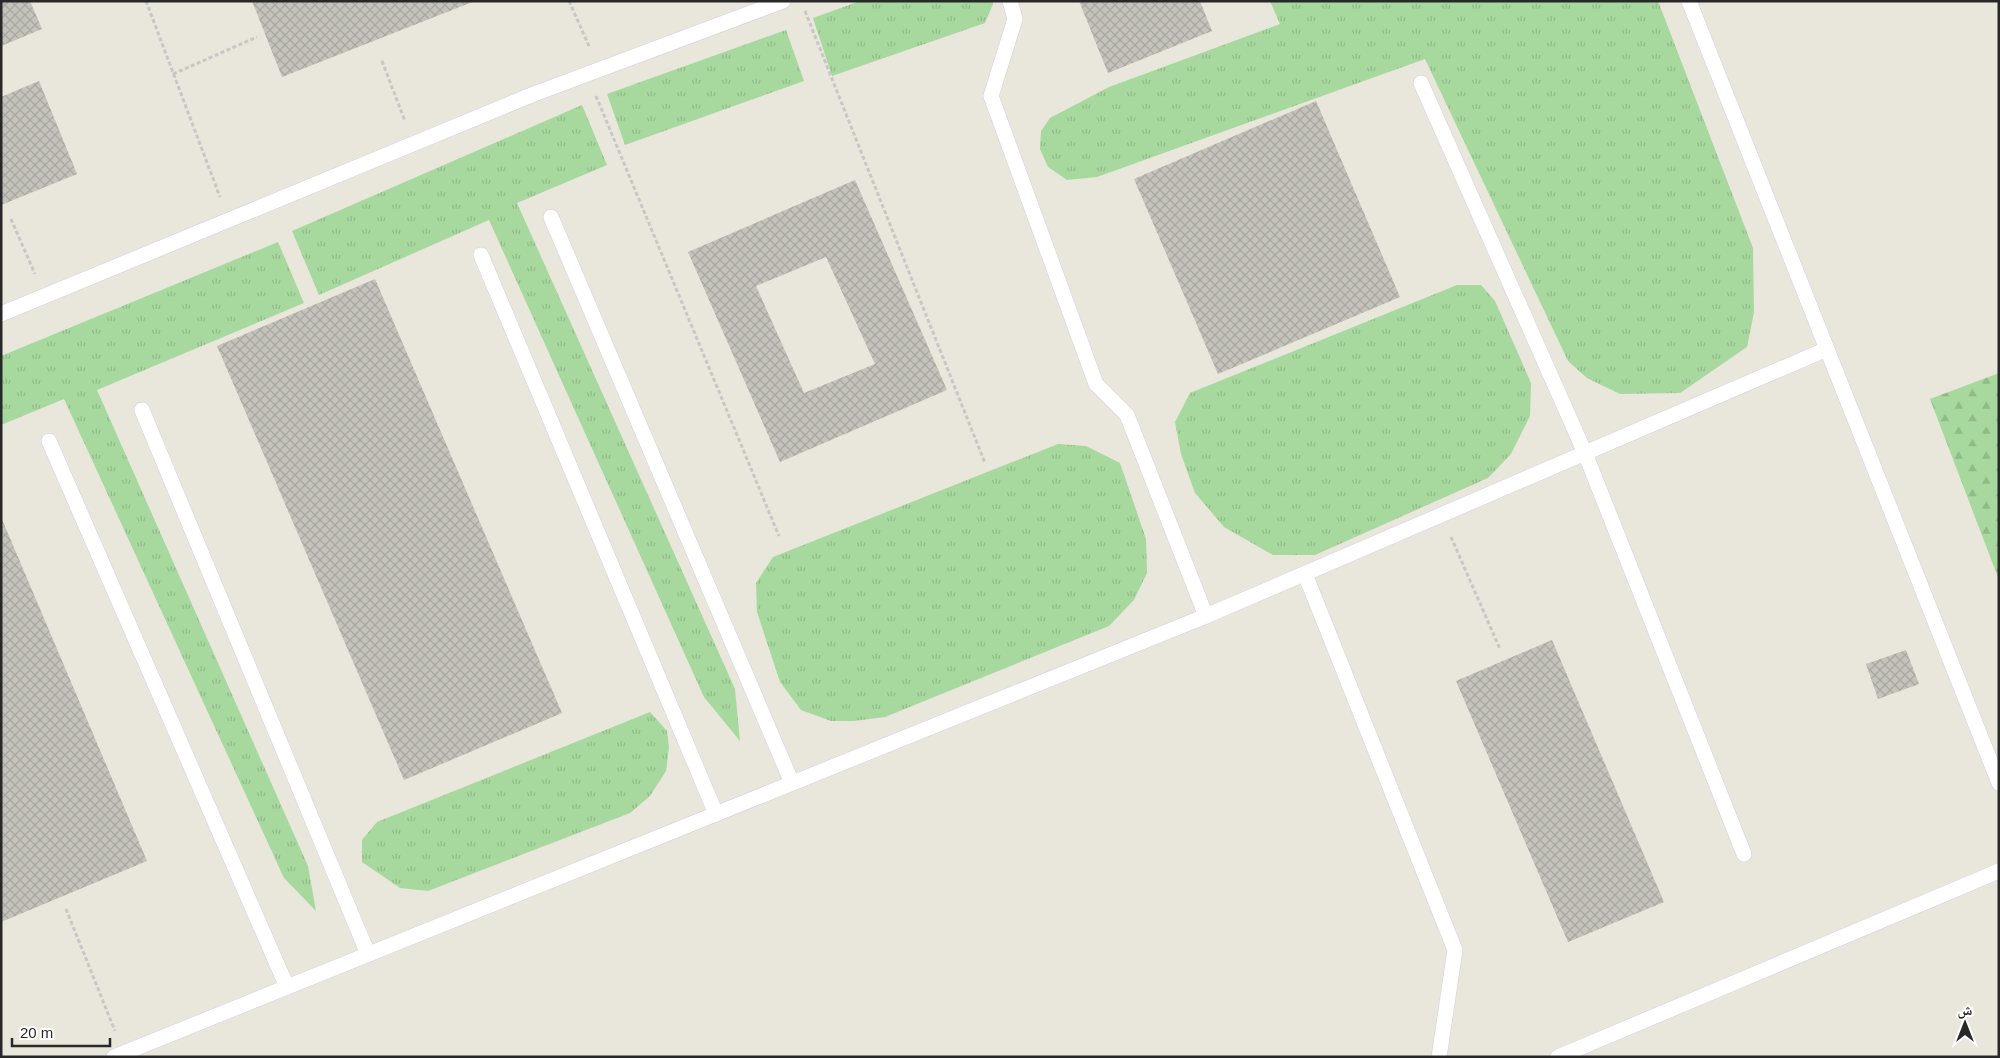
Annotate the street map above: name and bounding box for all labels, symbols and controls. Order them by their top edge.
north arrow [1940,998,1990,1048]
text: ش [1958,1002,1973,1019]
scale bar [12,1016,110,1048]
text: 20 m [20,1024,53,1041]

